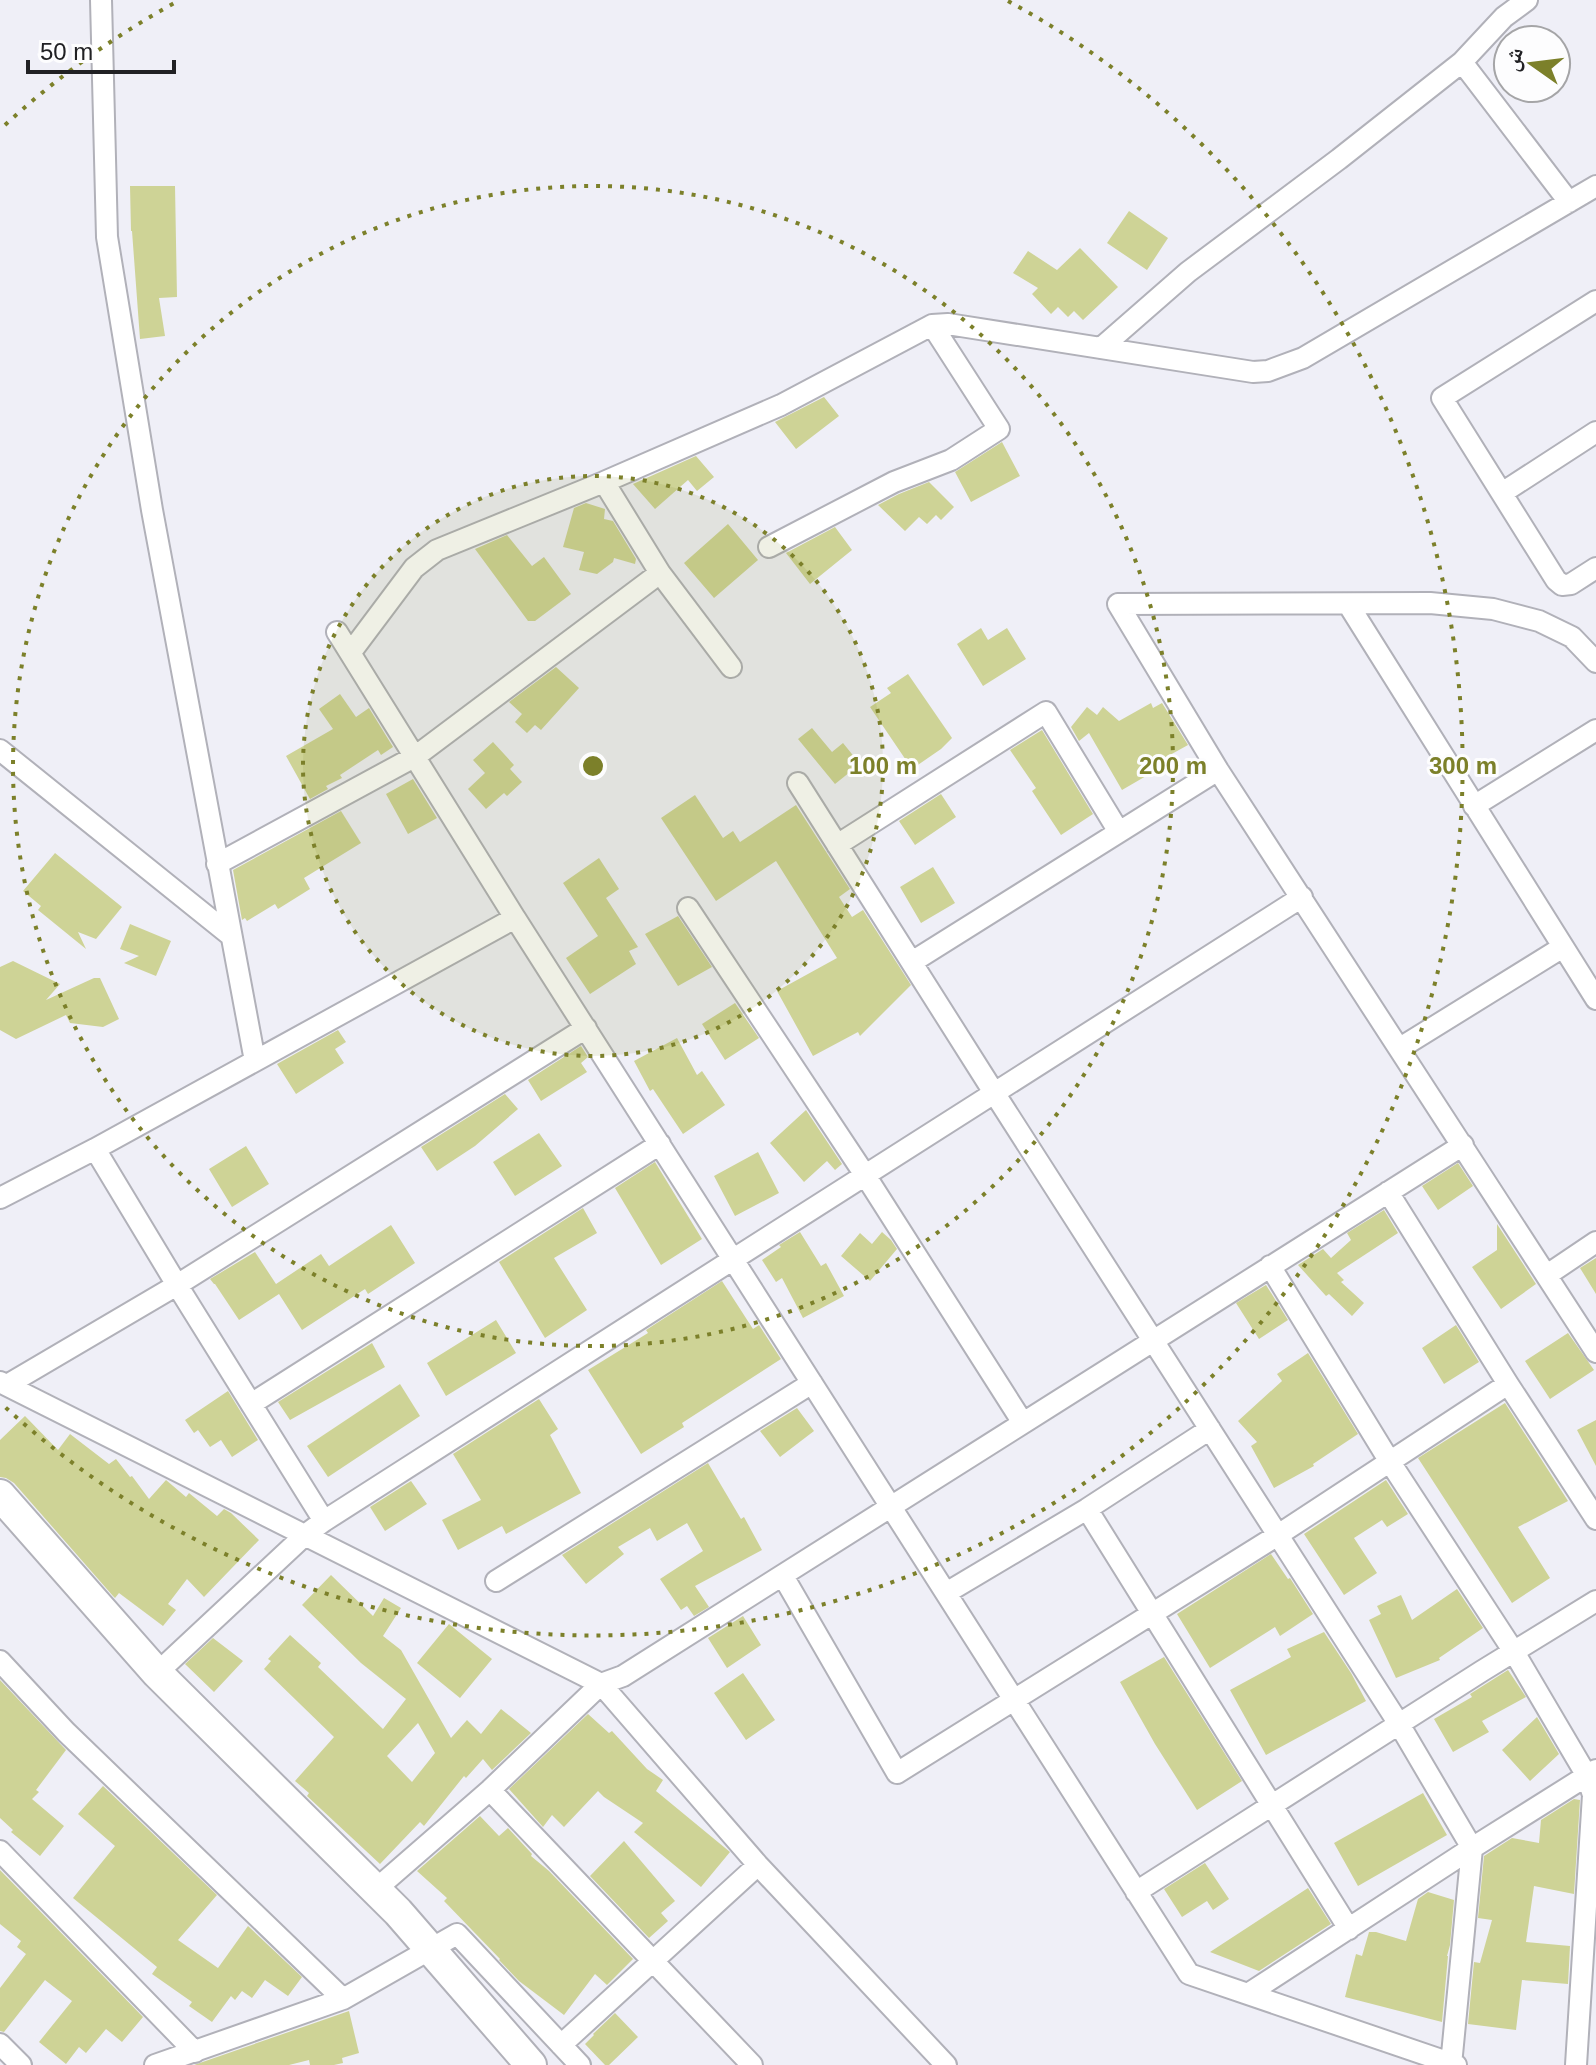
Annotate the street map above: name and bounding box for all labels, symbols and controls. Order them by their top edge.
scale bar [28,24,174,74]
north arrow [1492,24,1572,104]
text: 50 m [40,38,93,65]
text: ش [1498,45,1529,74]
centre of rings [579,752,607,780]
text: 100 m [849,752,917,779]
text: 200 m [1139,752,1207,779]
text: 300 m [1429,752,1497,779]

